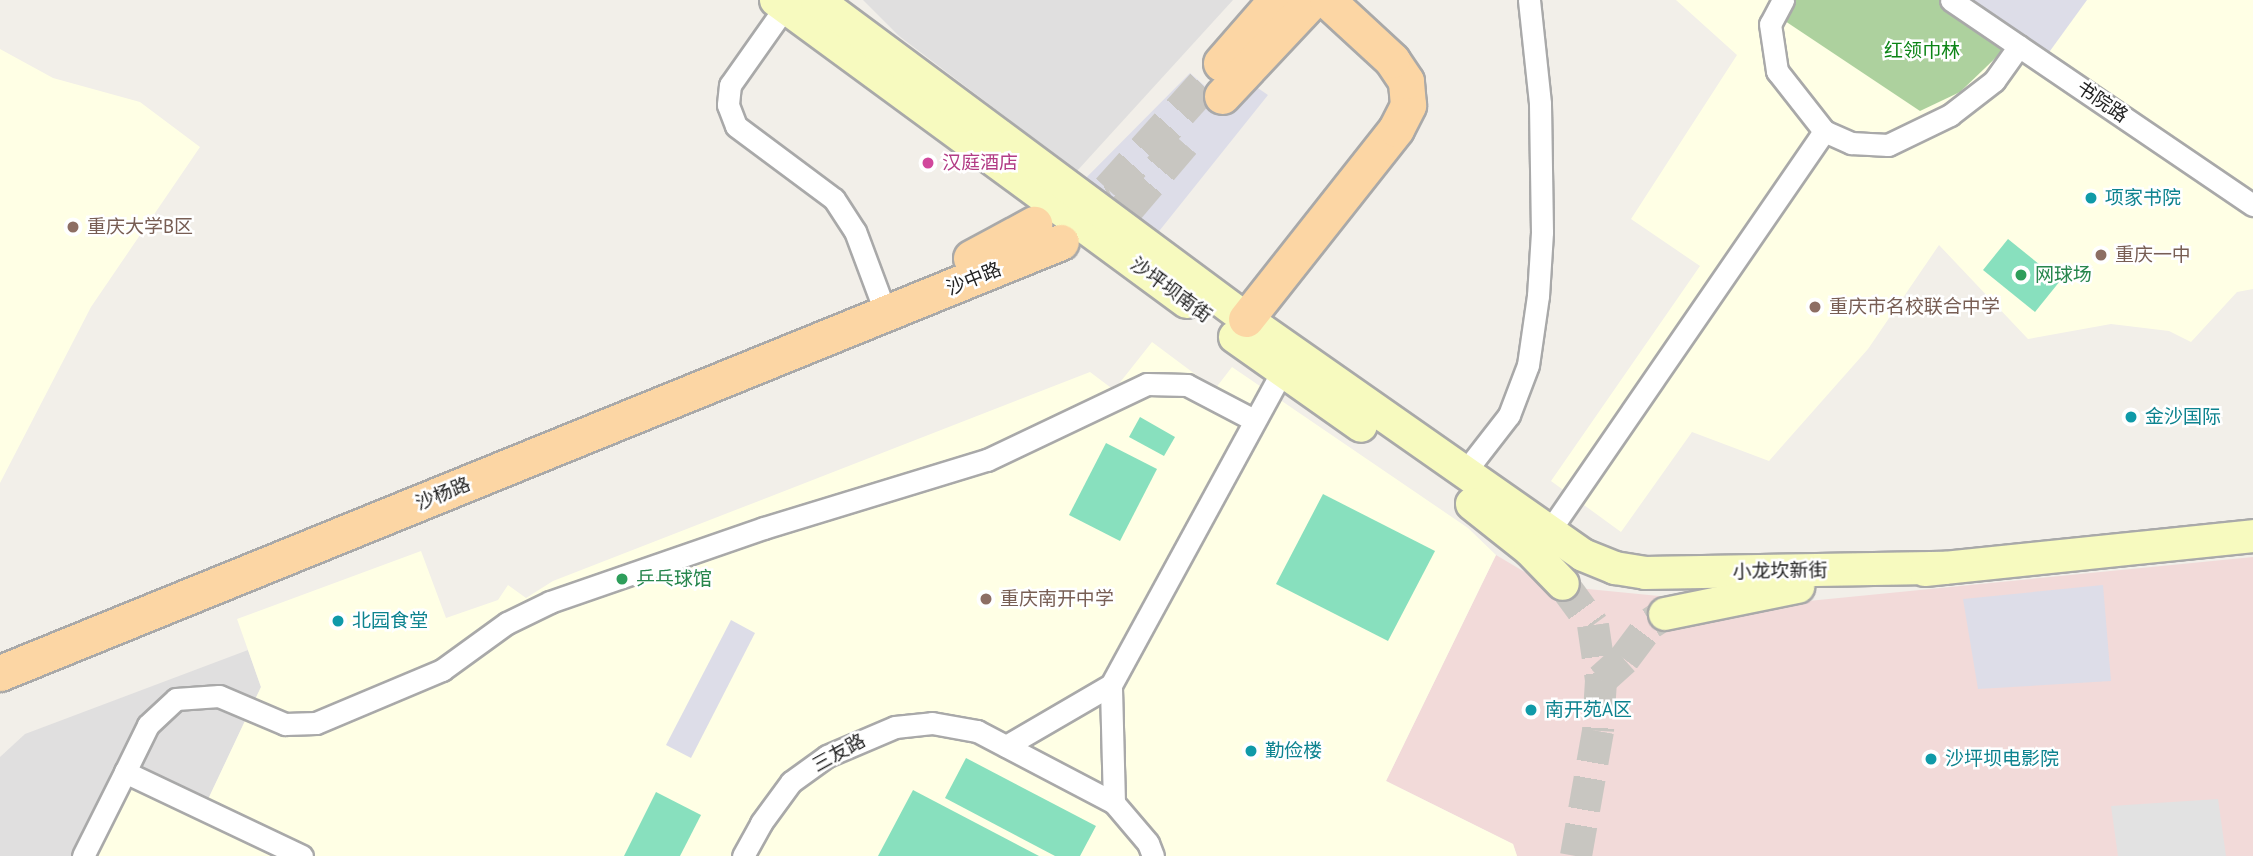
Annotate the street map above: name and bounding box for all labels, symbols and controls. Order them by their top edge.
park label: 红领巾林 [1884,40,1960,62]
street label: 书院路 [2072,77,2132,127]
place label: 汉庭酒店 [942,152,1018,174]
marker: 汉庭酒店 [920,155,936,171]
place label: 项家书院 [2105,187,2181,209]
marker: 项家书院 [2083,190,2099,206]
place label: 重庆大学B区 [87,216,193,238]
marker: 重庆大学B区 [65,219,81,235]
place label: 重庆一中 [2115,244,2191,266]
marker: 重庆一中 [2093,247,2109,263]
street label: 沙坪坝南街 [1126,253,1216,327]
street label: 沙中路 [943,258,1005,300]
place label: 网球场 [2035,264,2092,286]
marker: 网球场 [2013,267,2029,283]
place label: 重庆市名校联合中学 [1829,296,2000,318]
marker: 重庆市名校联合中学 [1807,299,1823,315]
place label: 金沙国际 [2145,406,2221,428]
marker: 金沙国际 [2123,409,2139,425]
street label: 沙杨路 [412,473,474,515]
street label: 小龙坎新街 [1732,559,1828,583]
place label: 乒乓球馆 [636,568,712,590]
marker: 乒乓球馆 [614,571,630,587]
place label: 重庆南开中学 [1000,588,1114,610]
marker: 重庆南开中学 [978,591,994,607]
place label: 北园食堂 [352,610,428,632]
marker: 北园食堂 [330,613,346,629]
place label: 南开苑A区 [1545,699,1632,721]
marker: 南开苑A区 [1523,702,1539,718]
street label: 三友路 [809,729,869,777]
place label: 勤俭楼 [1265,740,1322,762]
marker: 勤俭楼 [1243,743,1259,759]
place label: 沙坪坝电影院 [1945,748,2059,770]
marker: 沙坪坝电影院 [1923,751,1939,767]

